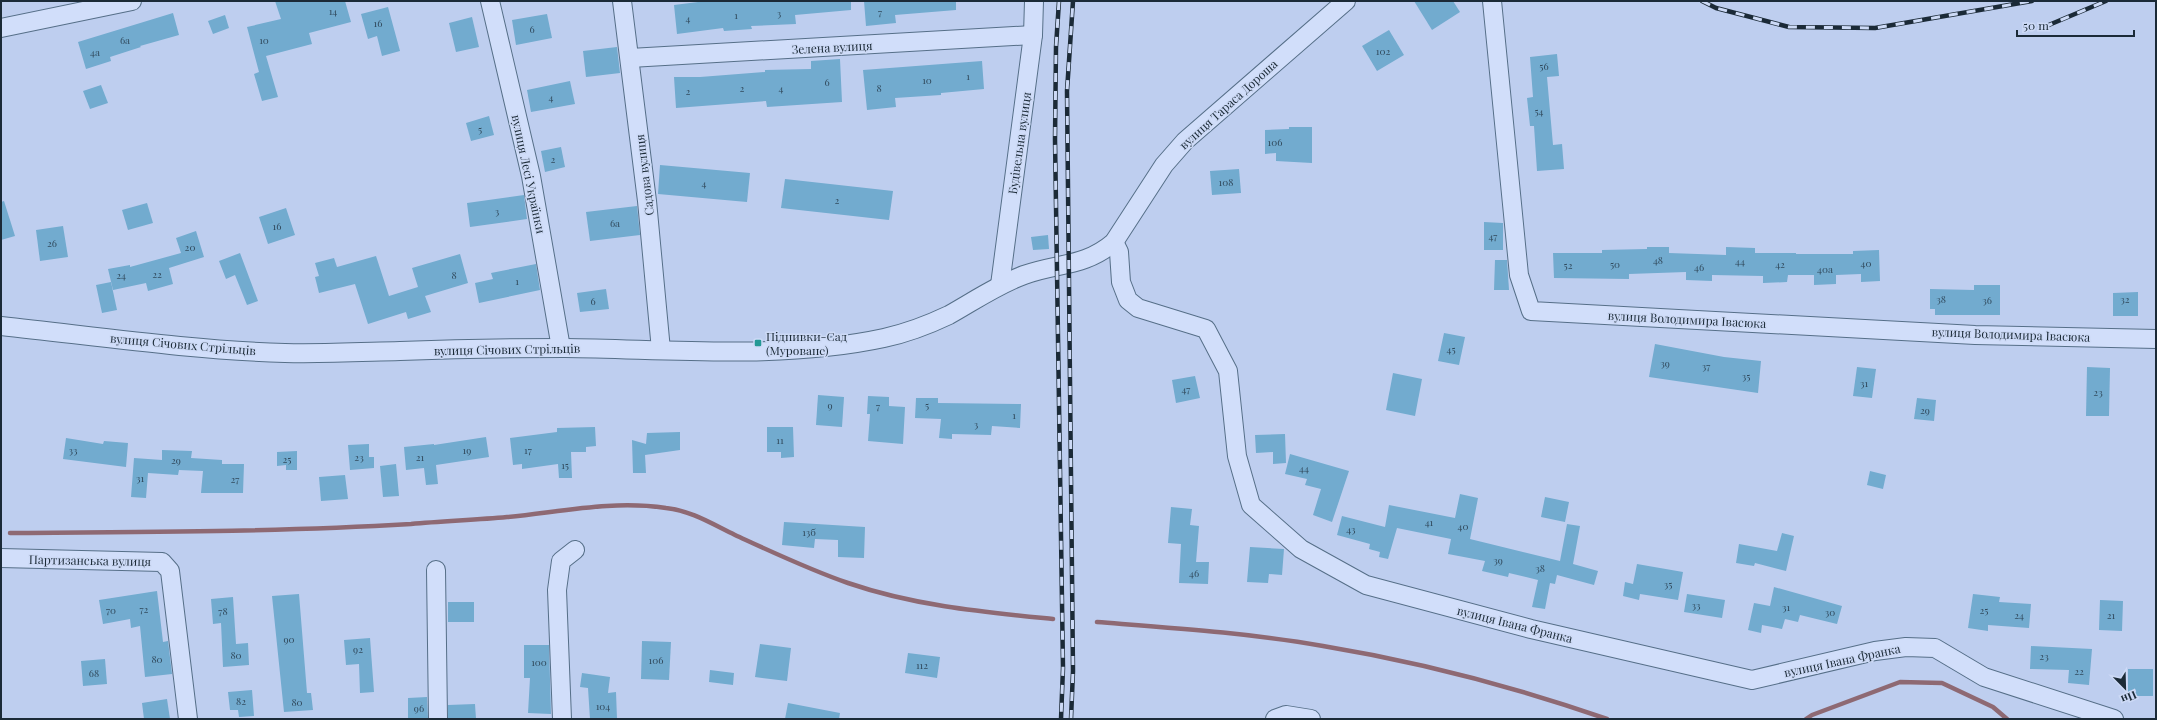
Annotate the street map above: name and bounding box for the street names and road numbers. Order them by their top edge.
street label: Зелена вулиця [791,37,873,57]
street label: вулиця Тараса Дороша [1175,56,1281,152]
street label: Будівельна вулиця [1004,90,1034,195]
street label: вулиця Лесі Українки [509,113,550,235]
street label: Садова вулиця [631,133,657,217]
street label: вулиця Володимира Івасюка [1607,307,1767,331]
street label: вулиця Володимира Івасюка [1931,323,2091,345]
street label: вулиця Січових Стрільців [109,330,257,358]
street label: вулиця Січових Стрільців [434,340,581,358]
street label: Партизанська вулиця [29,551,152,569]
street label: вулиця Івана Франка [1456,602,1574,646]
street label: вулиця Івана Франка [1782,640,1902,680]

